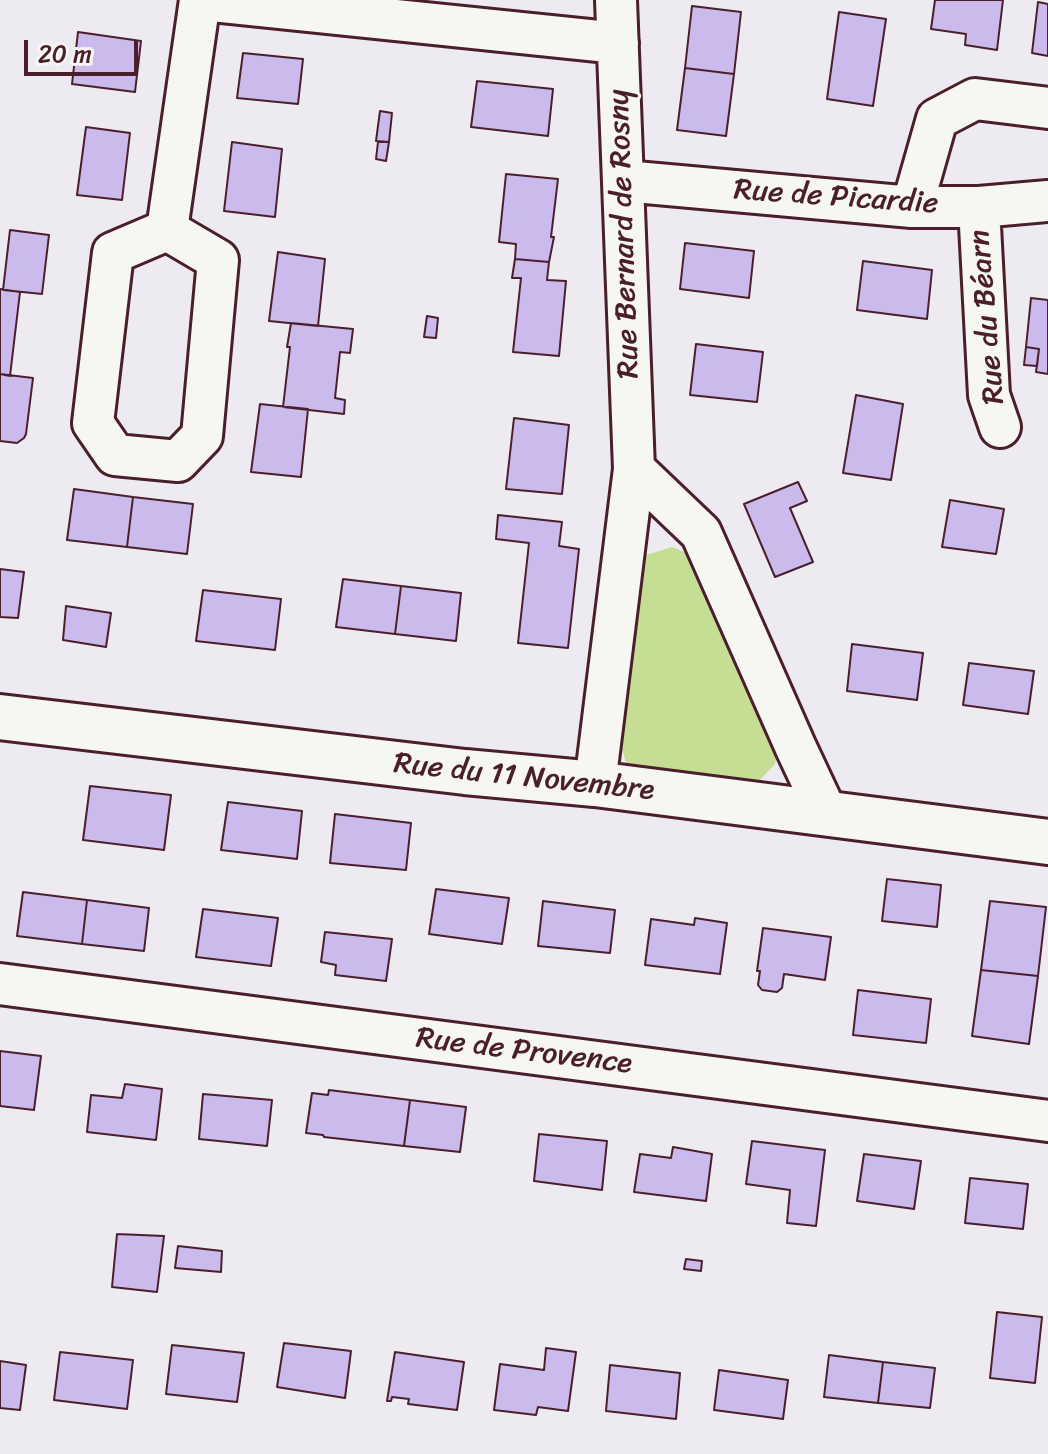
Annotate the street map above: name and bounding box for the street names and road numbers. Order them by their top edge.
street label: Rue Bernard de Rosny [602,89,648,379]
street label: Rue de Picardie [733,173,939,223]
street label: Rue du Béarn [962,228,1014,406]
street label: Rue du 11 Novembre [392,746,656,810]
street label: Rue de Provence [414,1021,634,1083]

